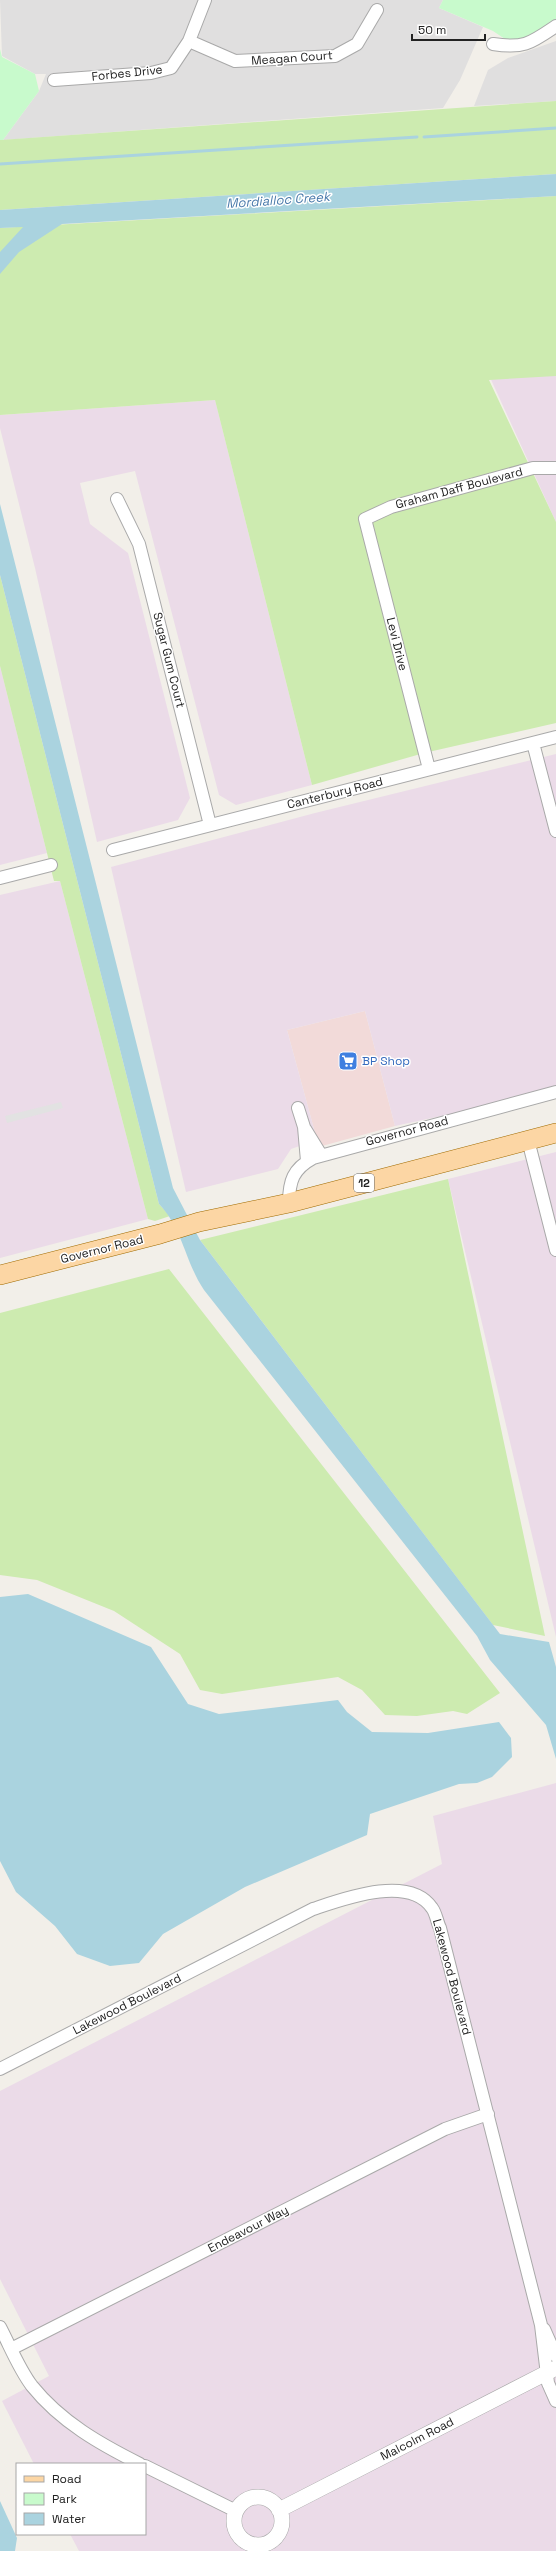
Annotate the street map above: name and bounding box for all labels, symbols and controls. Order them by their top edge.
scale bar [412,16,485,42]
text: 50 m [418,22,446,38]
street label: Meagan Court [251,47,333,69]
street label: Forbes Drive [91,61,163,85]
water label: Mordialloc Creek [226,188,332,212]
street label: Graham Daff Boulevard [394,463,524,513]
street label: Sugar Gum Court [149,610,189,710]
street label: Levi Drive [383,616,411,672]
street label: Canterbury Road [285,773,385,813]
supermarket icon: BP Shop [337,1050,359,1072]
place label: BP Shop [362,1053,410,1069]
street label: Governor Road [364,1112,450,1150]
road number: 12 [354,1174,374,1192]
street label: Governor Road [59,1231,145,1267]
street label: Lakewood Boulevard [429,1917,475,2037]
street label: Lakewood Boulevard [70,1970,184,2038]
street label: Endeavour Way [205,2202,291,2256]
street label: Malcolm Road [377,2414,457,2464]
legend [16,2463,146,2535]
text: Road [52,2471,81,2487]
text: Park [52,2491,77,2507]
text: Water [52,2511,86,2527]

